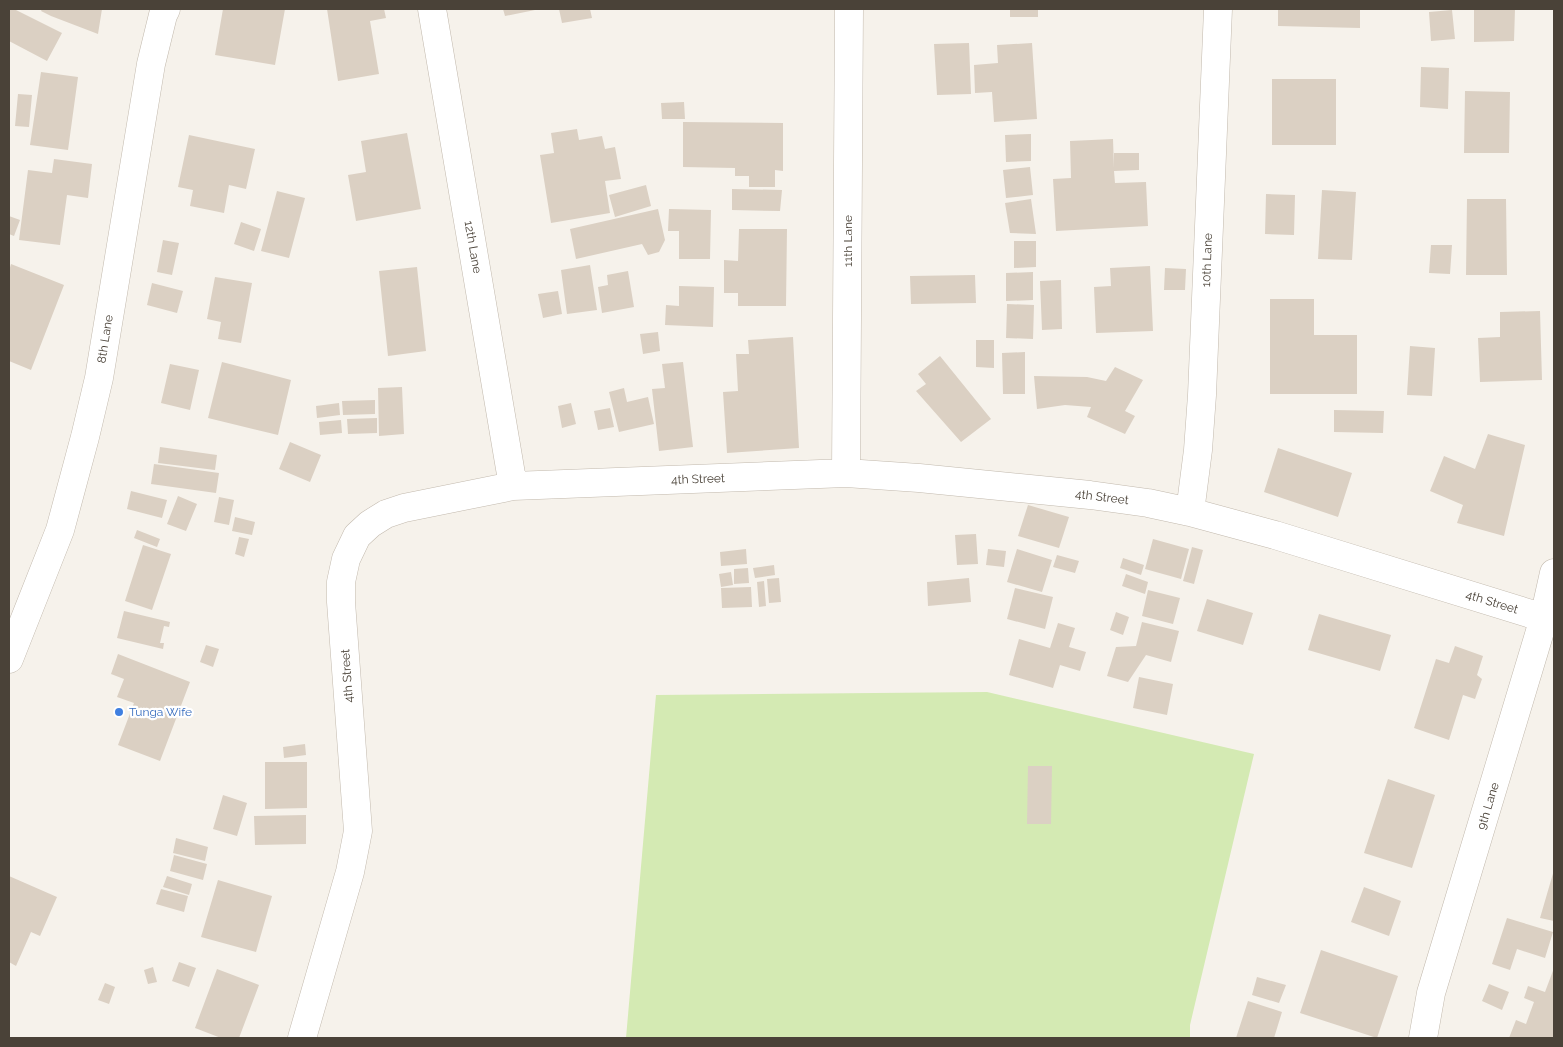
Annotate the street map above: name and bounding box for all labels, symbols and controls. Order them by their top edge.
street label: 11th Lane [841,215,855,267]
street label: 12th Lane [462,220,484,274]
street label: 10th Lane [1199,233,1215,287]
street label: 8th Lane [94,314,116,364]
street label: 4th Street [671,471,725,487]
street label: 4th Street [1074,487,1130,507]
street label: 4th Street [1464,587,1520,617]
street label: 4th Street [338,649,356,703]
place label: Tunga Wife [129,705,192,719]
marker: Tunga Wife [113,706,125,718]
street label: 9th Lane [1474,781,1502,831]

